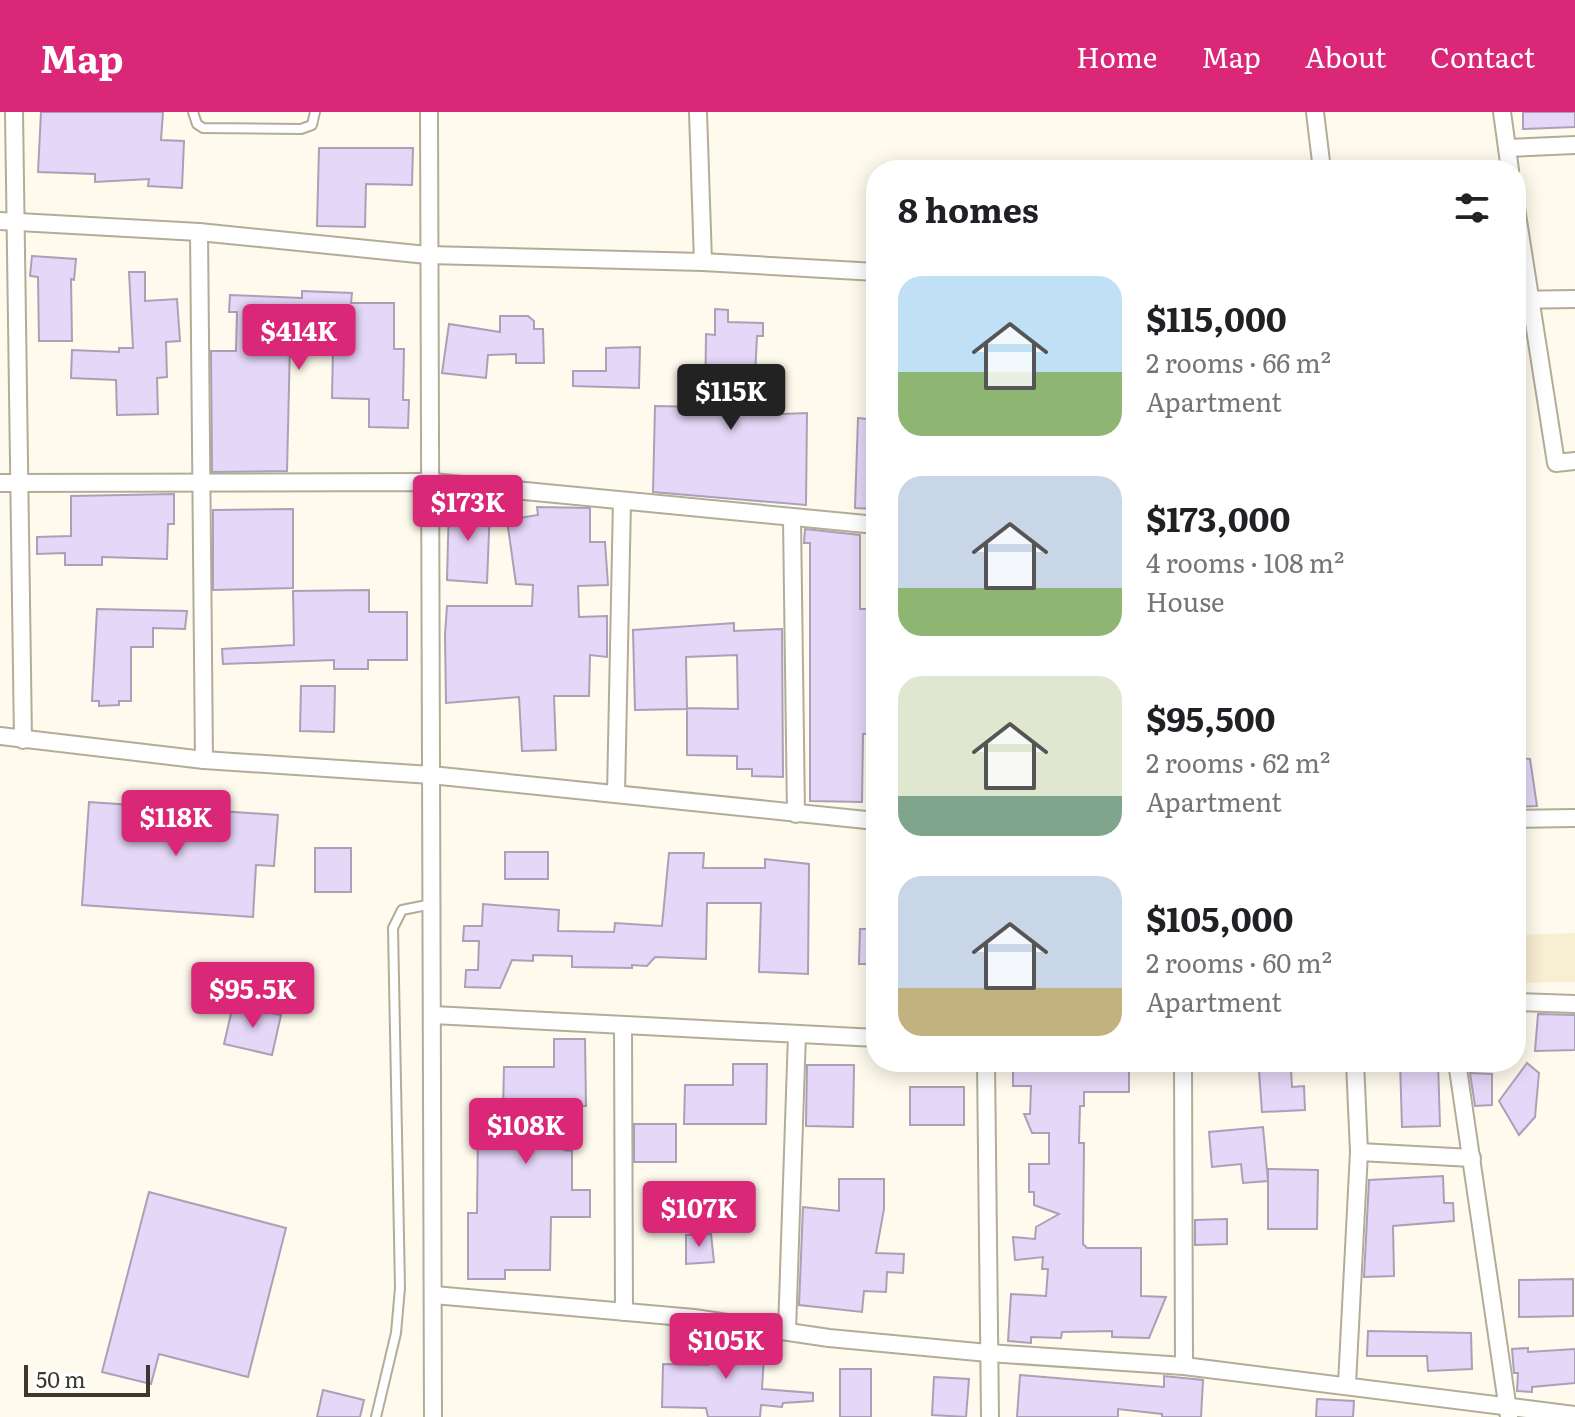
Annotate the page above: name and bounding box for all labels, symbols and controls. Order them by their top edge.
text: Map [40,28,124,85]
text: Home [1076,35,1157,77]
text: Map [1201,35,1261,77]
text: About [1305,35,1386,77]
text: Contact [1430,35,1535,77]
text: 8 homes [898,183,1039,233]
icon: filters [1450,186,1494,230]
text: $115,000 [1146,292,1287,342]
pin: $414K [243,304,355,372]
icon: home [962,308,1058,404]
text: $414K [261,310,338,349]
text: 2 rooms · 66 m² [1146,342,1331,381]
pin: $115K [675,364,787,432]
text: $115K [695,370,767,409]
text: Apartment [1146,381,1282,420]
pin: $173K [412,475,524,543]
text: $173K [431,481,505,520]
text: $173,000 [1146,492,1290,542]
icon: home [962,508,1058,604]
text: 4 rooms · 108 m² [1146,542,1344,581]
text: House [1146,581,1224,620]
text: $95,500 [1146,692,1276,742]
icon: home [962,708,1058,804]
text: 2 rooms · 62 m² [1146,742,1330,781]
text: Apartment [1146,781,1282,820]
pin: $118K [120,790,232,858]
text: $118K [140,796,212,835]
text: $105,000 [1146,892,1294,942]
icon: home [962,908,1058,1004]
text: 2 rooms · 60 m² [1146,942,1332,981]
pin: $95.5K [188,962,318,1030]
text: $95.5K [209,968,297,1007]
text: Apartment [1146,981,1282,1020]
pin: $108K [470,1098,582,1166]
text: $108K [487,1104,565,1143]
pin: $107K [643,1181,755,1249]
text: $107K [661,1187,737,1226]
pin: $105K [670,1313,782,1381]
text: $105K [688,1319,764,1358]
scale bar [24,1361,150,1397]
text: 50 m [36,1362,86,1395]

